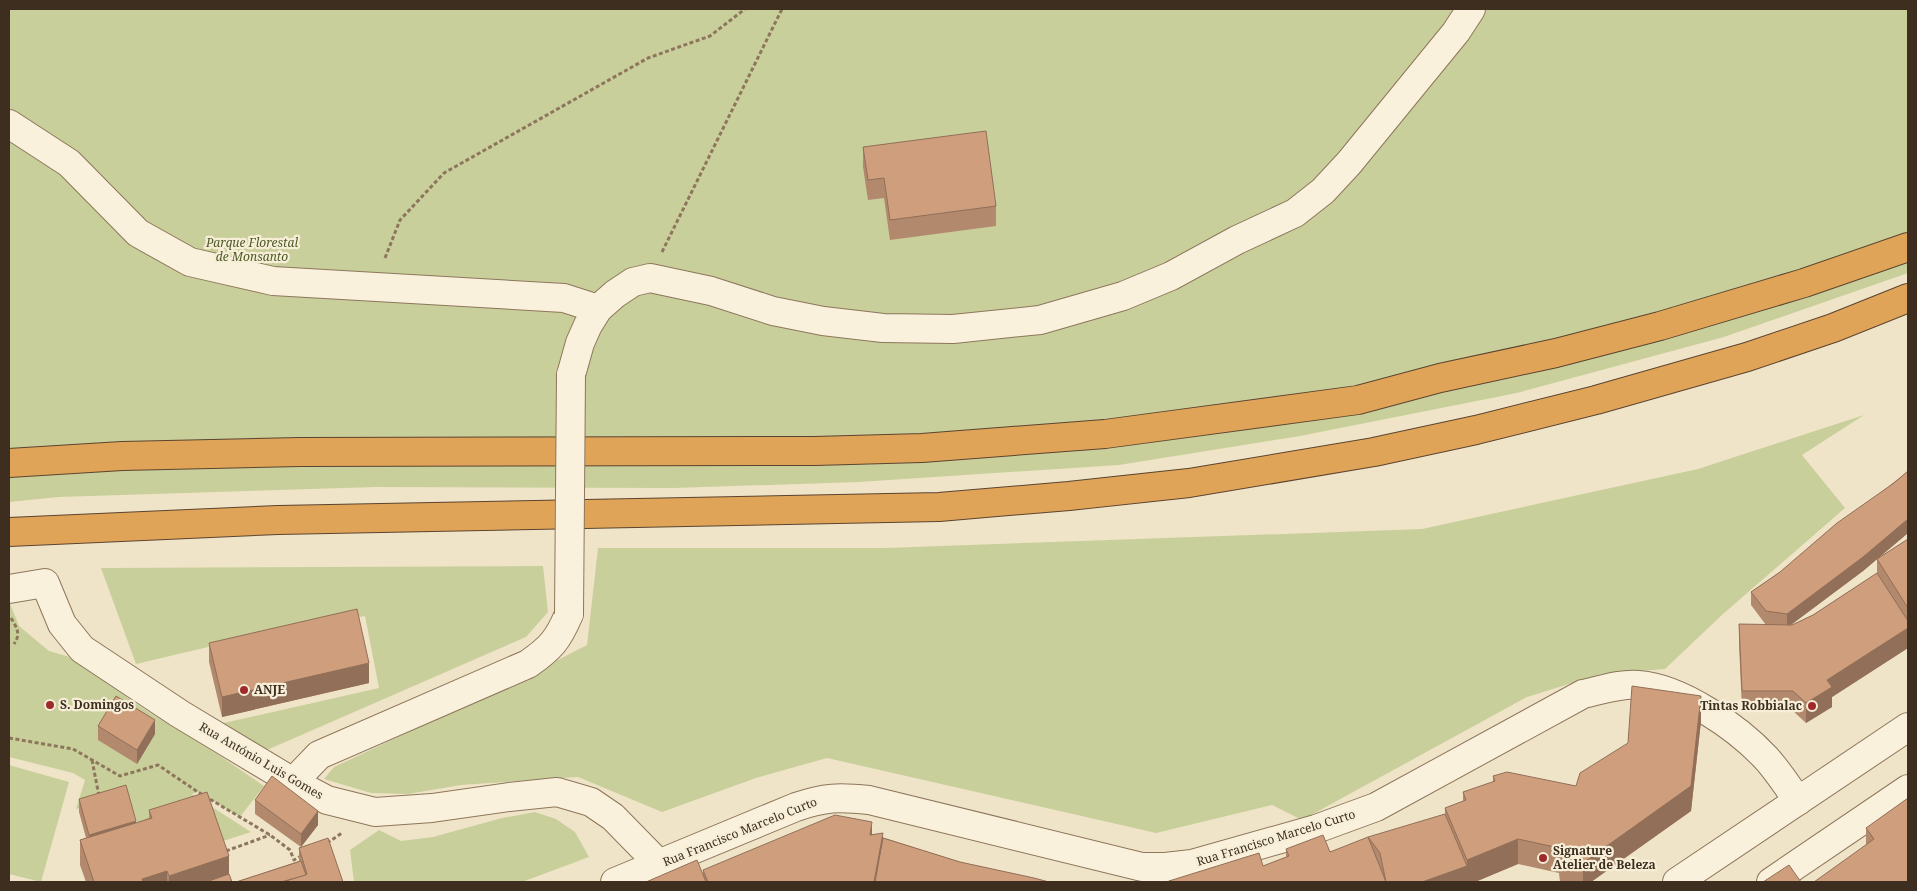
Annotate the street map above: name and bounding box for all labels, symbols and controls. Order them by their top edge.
park label: Parque Florestal de Monsanto [205,234,298,265]
place label: ANJE [254,681,285,698]
marker: ANJE [238,684,250,696]
place label: S. Domingos [60,696,134,713]
place label: Tintas Robbialac [1700,697,1802,714]
marker: S. Domingos [44,699,56,711]
marker: Tintas Robbialac [1806,700,1818,712]
street label: Rua António Luis Gomes [196,718,326,803]
street label: Rua Francisco Marcelo Curto [660,793,820,870]
street label: Rua Francisco Marcelo Curto [1194,805,1357,870]
place label: Signature Atelier de Beleza [1553,842,1656,873]
marker: Signature Atelier de Beleza [1537,852,1549,864]

